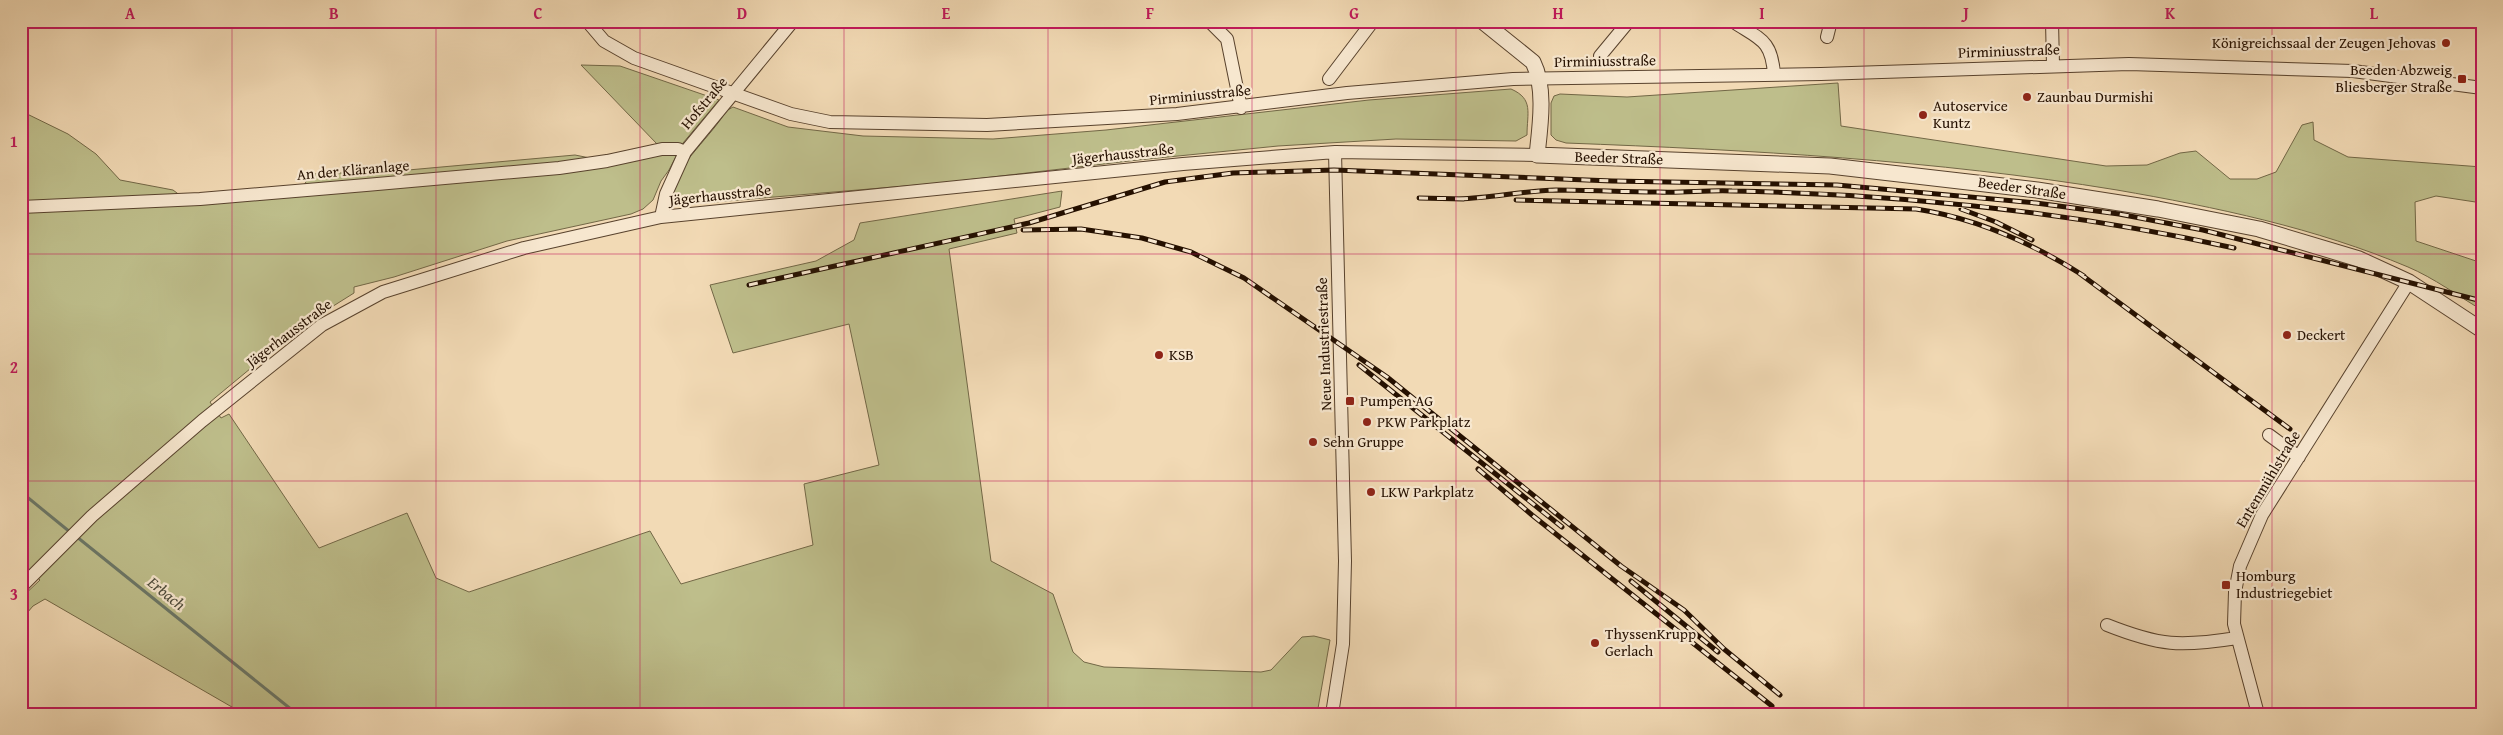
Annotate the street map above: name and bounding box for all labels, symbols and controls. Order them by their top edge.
text: A [125,1,136,25]
text: B [329,1,339,25]
text: C [533,1,543,25]
text: D [737,1,747,25]
text: E [942,1,951,25]
text: F [1146,1,1154,25]
text: G [1349,1,1359,25]
text: H [1552,1,1564,25]
text: I [1759,1,1765,25]
text: J [1960,1,1969,25]
text: K [2165,1,2176,25]
text: L [2370,1,2379,25]
place label: Königreichssaal der Zeugen Jehovas [2212,32,2436,53]
marker: Königreichssaal der Zeugen Jehovas [2440,37,2452,49]
street label: Pirminiusstraße [1958,38,2060,63]
street label: Pirminiusstraße [1554,49,1656,72]
place label: Beeden Abzweig Bliesberger Straße [2336,59,2453,97]
street label: Hofstraße [675,72,732,133]
marker: Beeden Abzweig Bliesberger Straße [2456,73,2468,85]
street label: Pirminiusstraße [1148,79,1252,110]
place label: Zaunbau Durmishi [2037,86,2153,107]
marker: Zaunbau Durmishi [2021,91,2033,103]
place label: Autoservice Kuntz [1933,95,2008,133]
marker: Autoservice Kuntz [1917,109,1929,121]
text: 1 [10,129,18,153]
street label: Jägerhausstraße [1069,138,1175,170]
street label: Beeder Straße [1574,145,1664,170]
street label: An der Kläranlage [296,154,410,185]
street label: Beeder Straße [1977,171,2067,204]
street label: Jägerhausstraße [666,179,772,211]
street label: Neue Industriestraße [1311,277,1336,411]
street label: Jägerhausstraße [240,293,336,373]
place label: Deckert [2297,324,2346,345]
marker: Deckert [2281,329,2293,341]
place label: KSB [1169,344,1194,365]
marker: KSB [1153,349,1165,361]
text: 2 [10,355,18,379]
place label: Pumpen AG [1360,390,1433,411]
marker: Pumpen AG [1344,395,1356,407]
place label: PKW Parkplatz [1377,411,1471,432]
marker: PKW Parkplatz [1361,416,1373,428]
street label: Entenmühlstraße [2230,426,2305,531]
place label: Sehn Gruppe [1323,431,1404,452]
marker: Sehn Gruppe [1307,436,1319,448]
place label: LKW Parkplatz [1381,481,1474,502]
marker: LKW Parkplatz [1365,486,1377,498]
place label: Homburg Industriegebiet [2236,565,2333,603]
water label: Erbach [142,570,191,616]
marker: Homburg Industriegebiet [2220,579,2232,591]
text: 3 [10,582,18,606]
place label: ThyssenKrupp Gerlach [1605,623,1696,661]
marker: ThyssenKrupp Gerlach [1589,637,1601,649]

